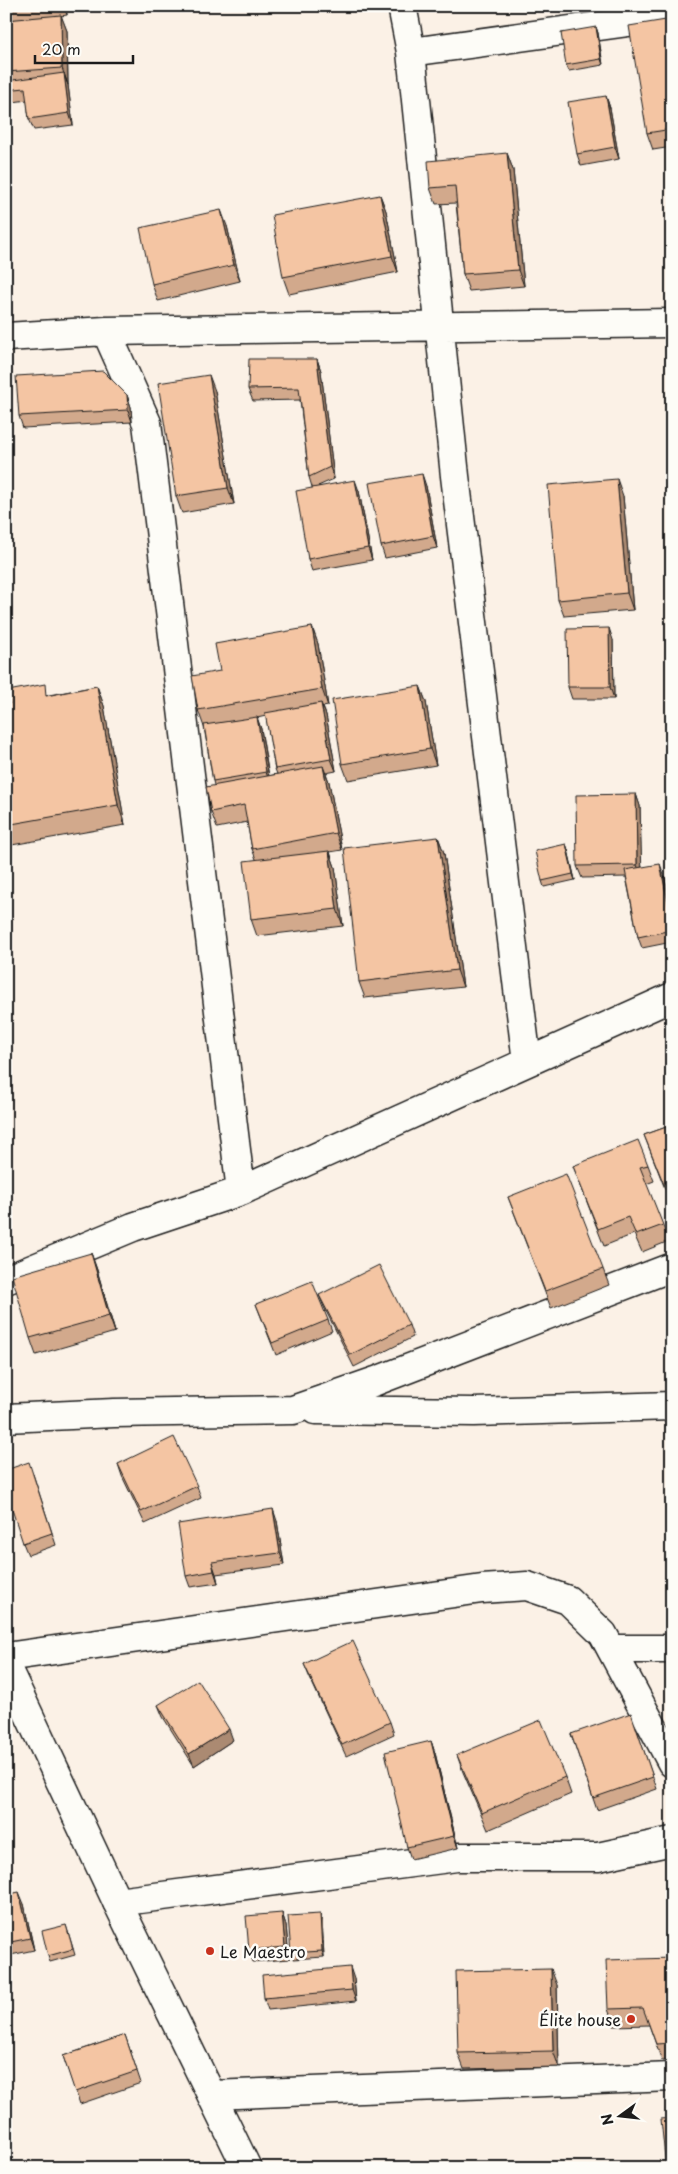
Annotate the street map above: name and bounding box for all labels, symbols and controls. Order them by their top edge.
scale bar [35,32,132,64]
text: 20 m [42,37,81,60]
place label: Le Maestro [220,1939,306,1963]
marker: Le Maestro [204,1945,216,1957]
place label: Élite house [539,2007,621,2031]
marker: Élite house [625,2013,637,2025]
north arrow [596,2092,646,2142]
text: N [595,2111,619,2128]

